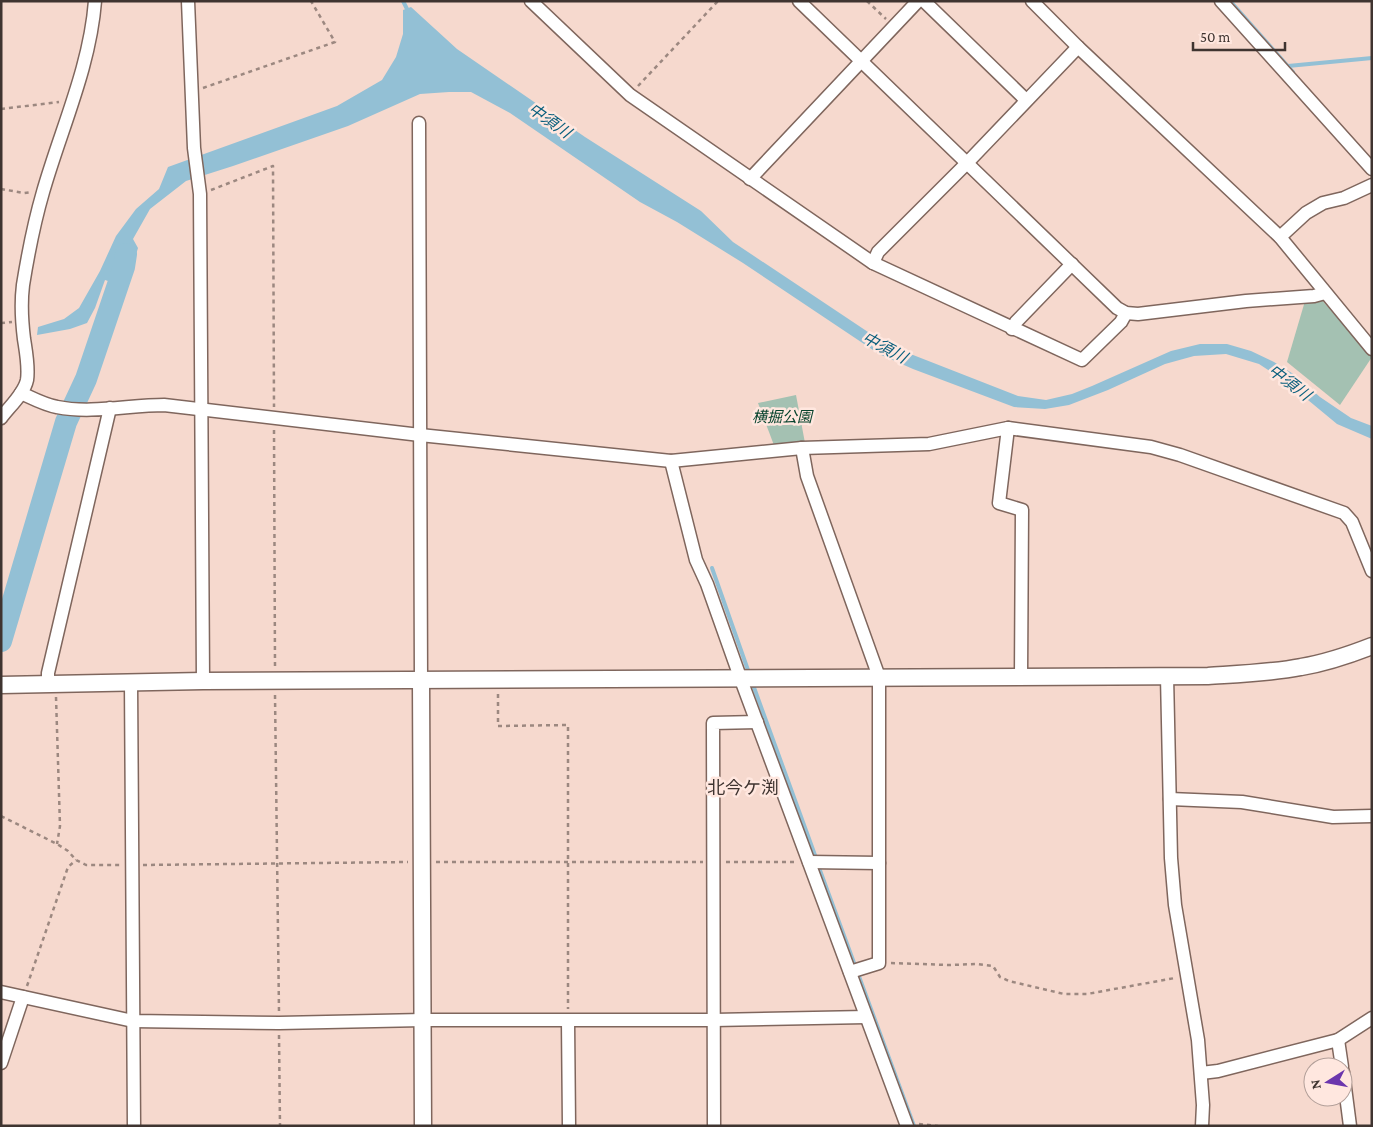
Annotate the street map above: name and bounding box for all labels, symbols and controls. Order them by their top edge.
scale bar [1193,20,1286,52]
text: 50 m [1200,29,1230,45]
water label: 中須川 [525,100,576,142]
water label: 中須川 [860,329,912,367]
water label: 中須川 [1265,361,1316,405]
park label: 横掘公園 [752,409,814,425]
district label: 北今ケ渕 [707,778,779,798]
north arrow [1303,1057,1353,1107]
text: N [1306,1078,1324,1091]

